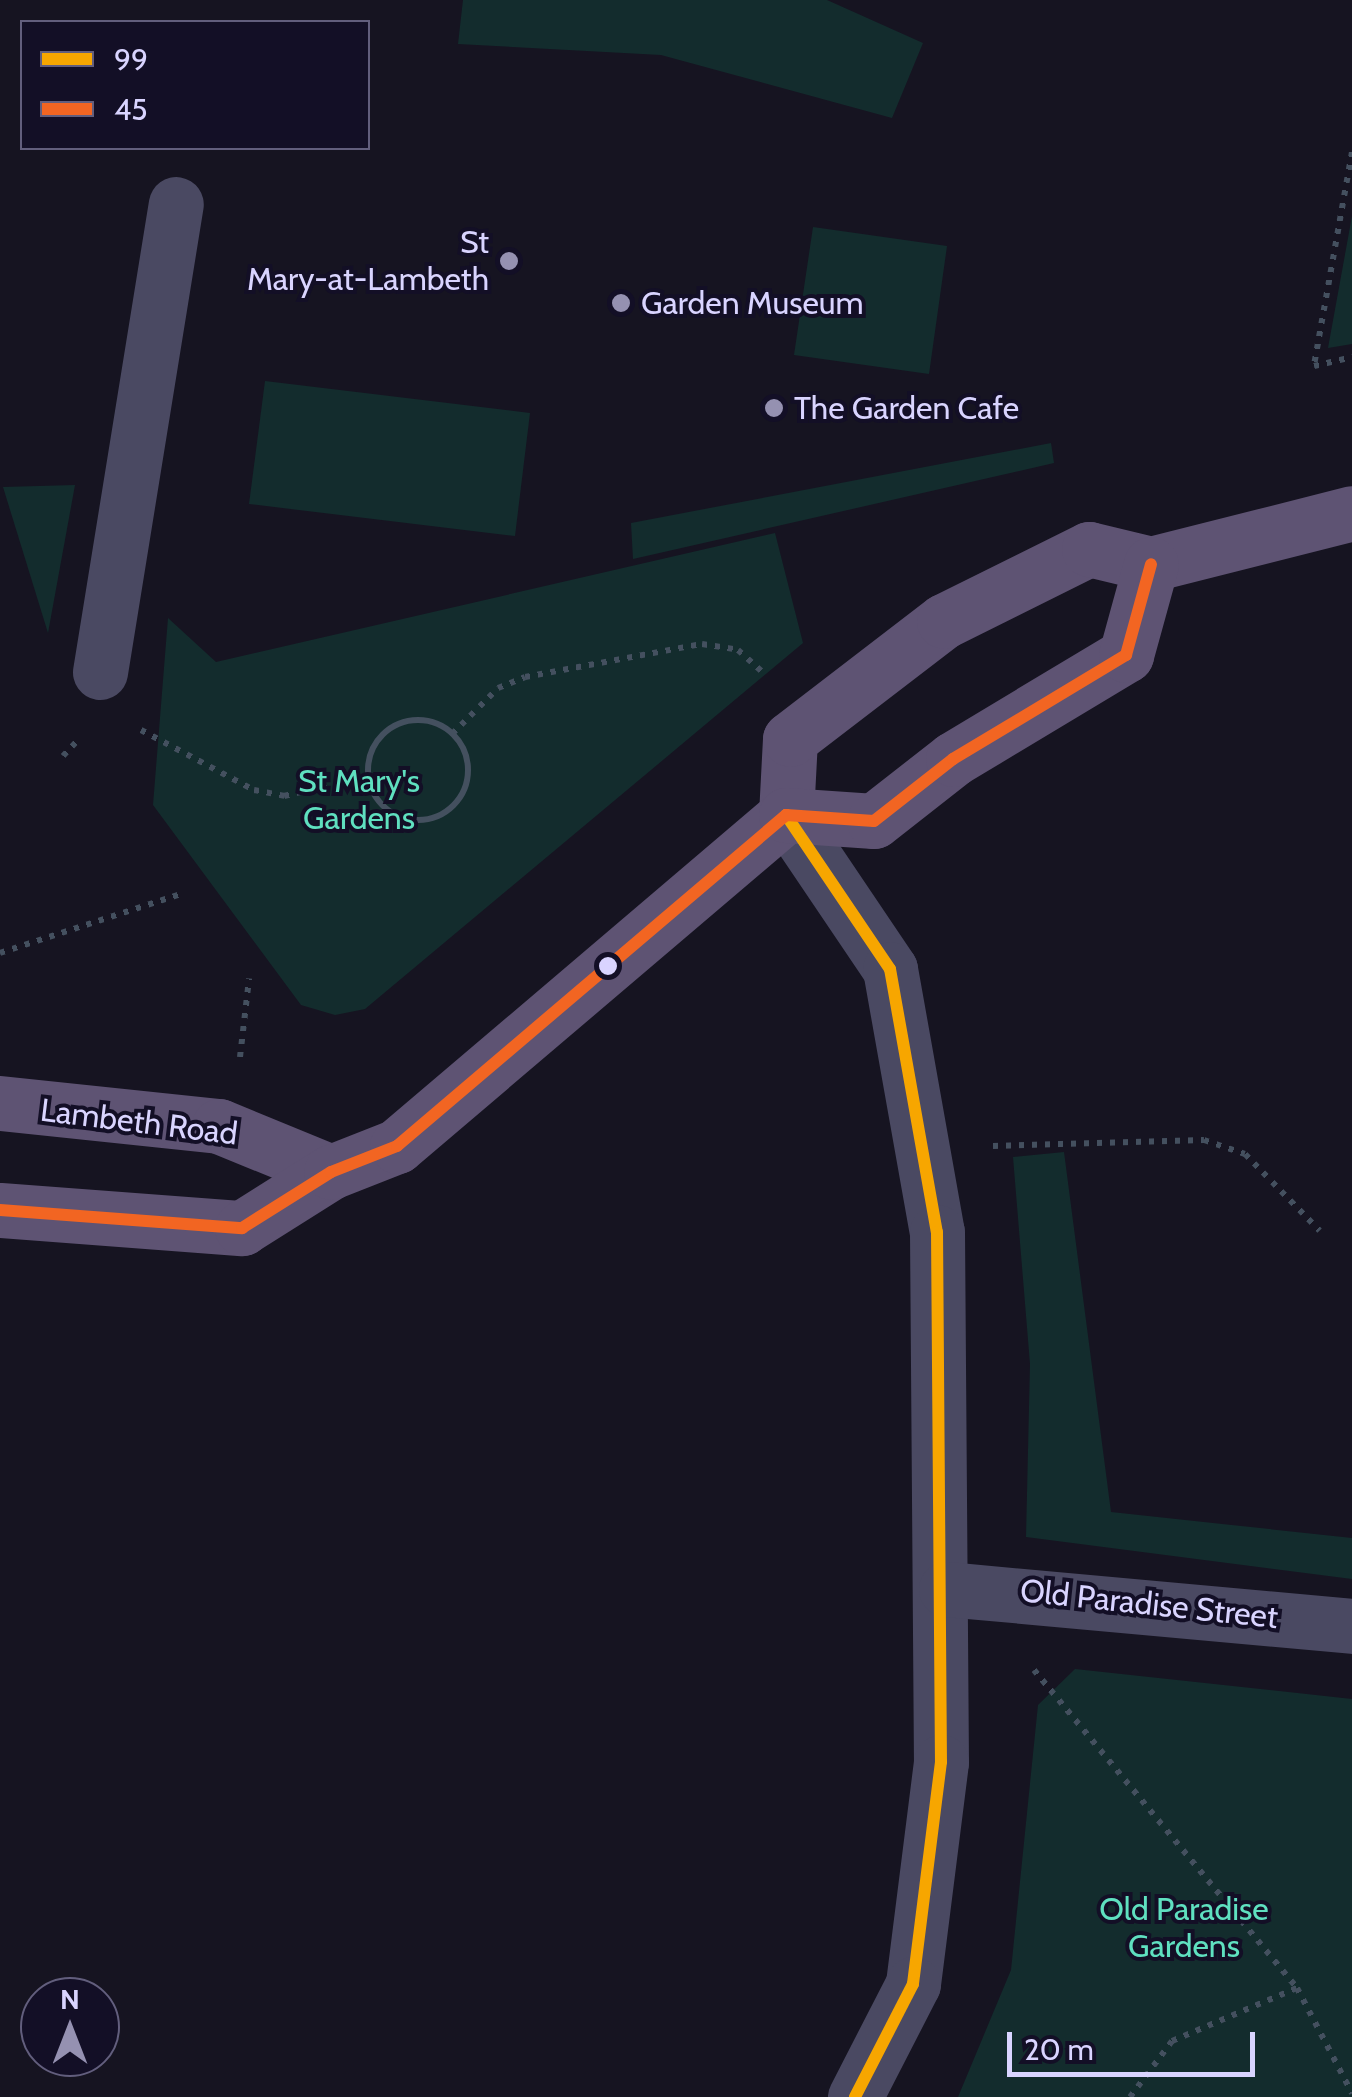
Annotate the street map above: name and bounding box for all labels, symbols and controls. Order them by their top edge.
legend [20,20,370,150]
text: 99 [114,41,148,78]
text: 45 [114,91,148,128]
place label: St Mary-at-Lambeth [247,224,489,299]
marker: St Mary-at-Lambeth [498,250,520,272]
place label: Garden Museum [641,284,864,322]
marker: Garden Museum [610,292,632,314]
place label: The Garden Cafe [794,389,1019,427]
marker: The Garden Cafe [763,397,785,419]
park label: St Mary's Gardens [298,763,420,838]
unlabelled marker [598,956,618,976]
street label: Lambeth Road [38,1091,240,1153]
street label: Old Paradise Street [1018,1571,1280,1637]
park label: Old Paradise Gardens [1099,1891,1269,1966]
north arrow [20,1977,120,2077]
text: N [60,1982,80,2016]
scale bar [1012,2012,1260,2074]
text: 20 m [1024,2031,1094,2068]

